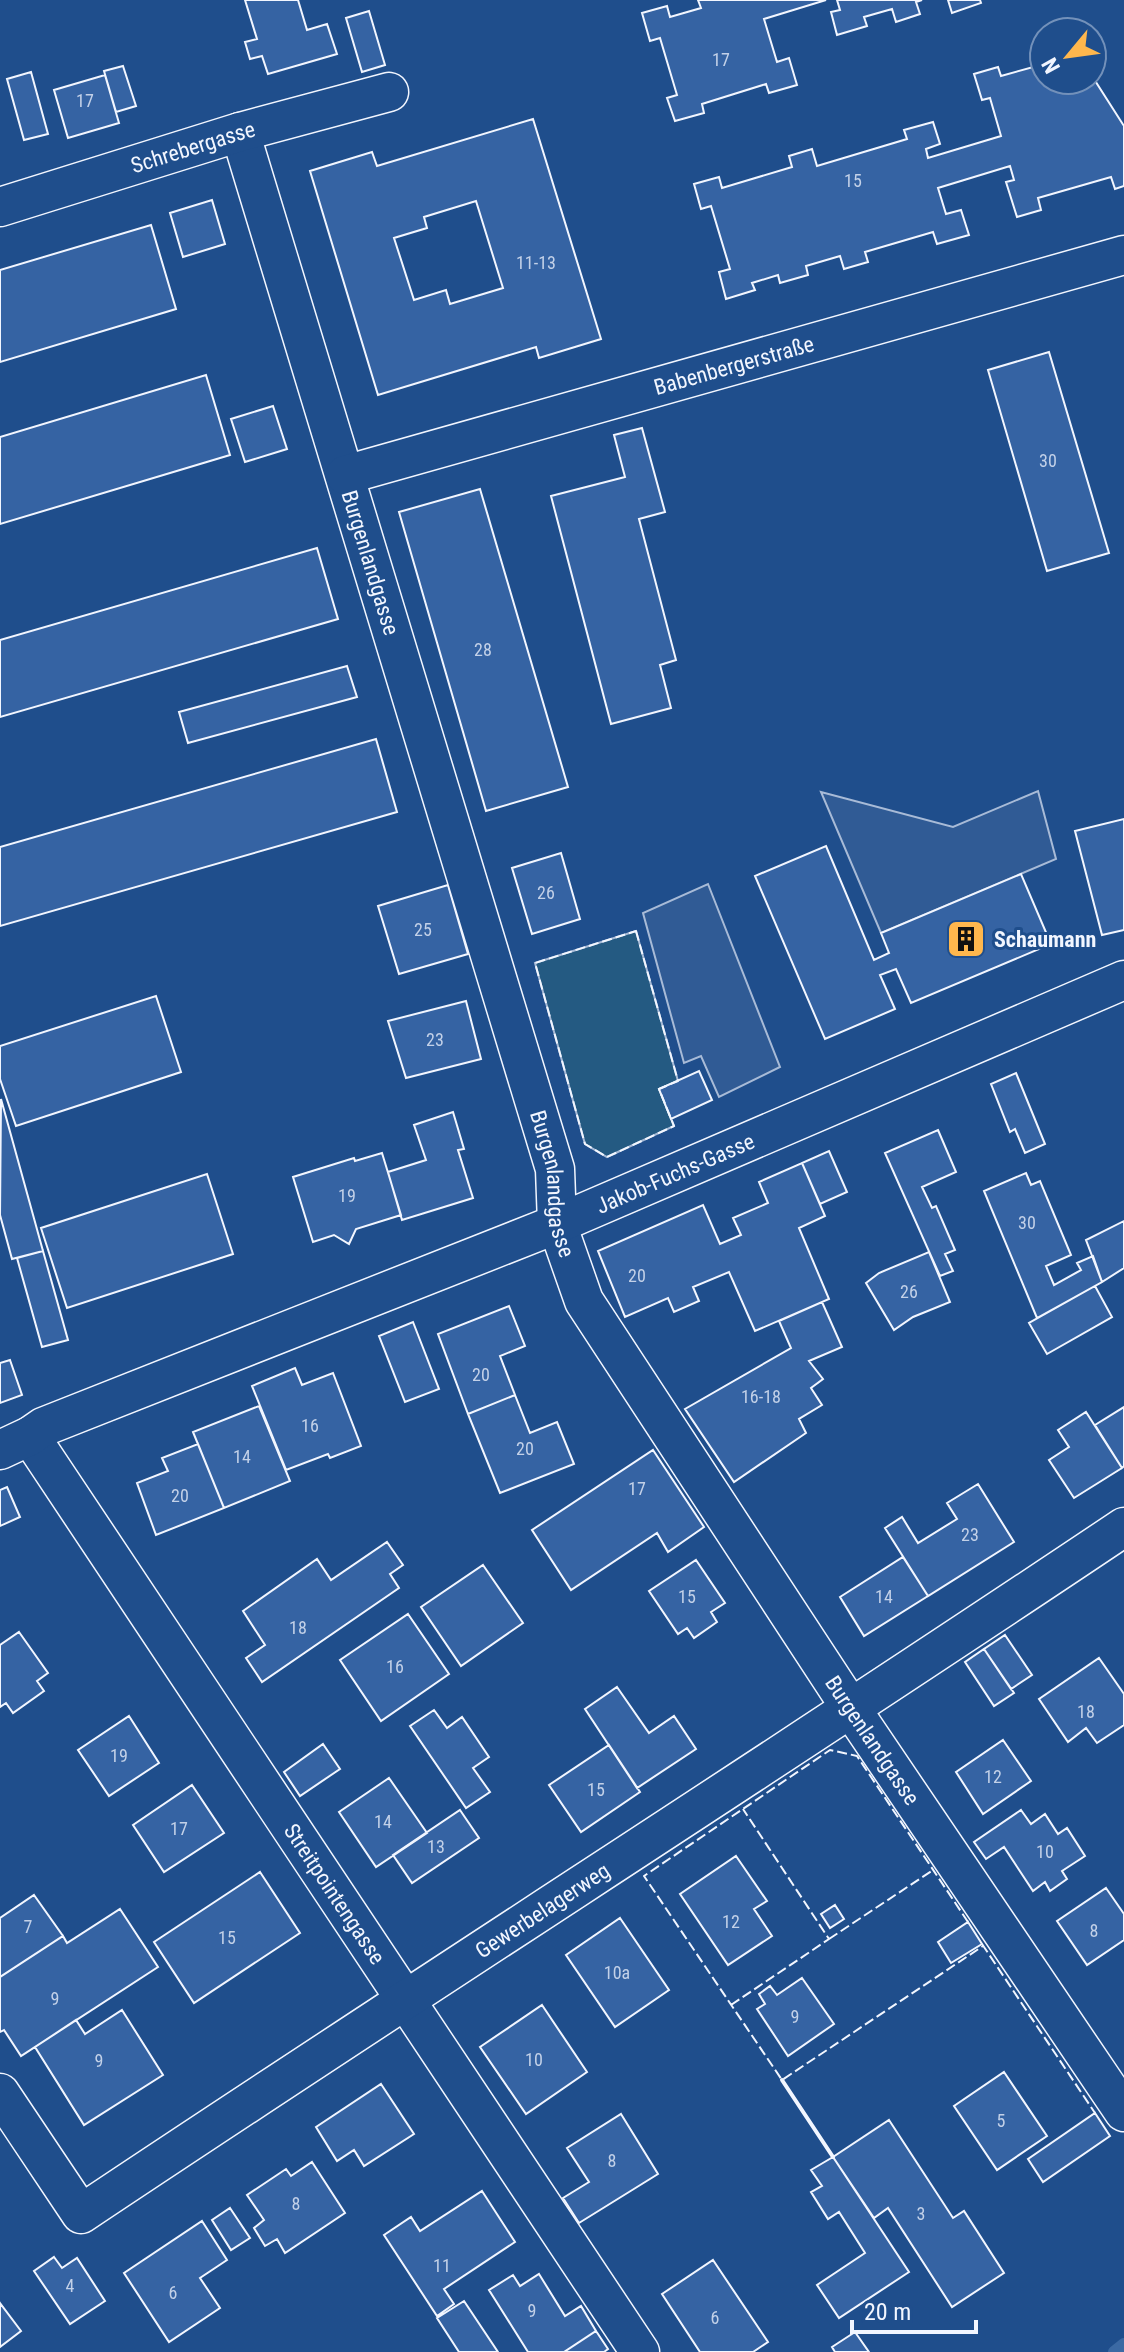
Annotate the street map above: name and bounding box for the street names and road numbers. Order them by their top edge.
street label: Schrebergasse [128,117,258,178]
street label: Babenbergerstraße [651,331,817,400]
street label: Burgenlandgasse [337,487,404,638]
street label: Burgenlandgasse [525,1107,580,1261]
street label: Jakob-Fuchs-Gasse [592,1129,758,1219]
street label: Burgenlandgasse [820,1671,924,1810]
street label: Streitpointengasse [279,1819,390,1969]
street label: Gewerbelagerweg [471,1858,614,1963]

